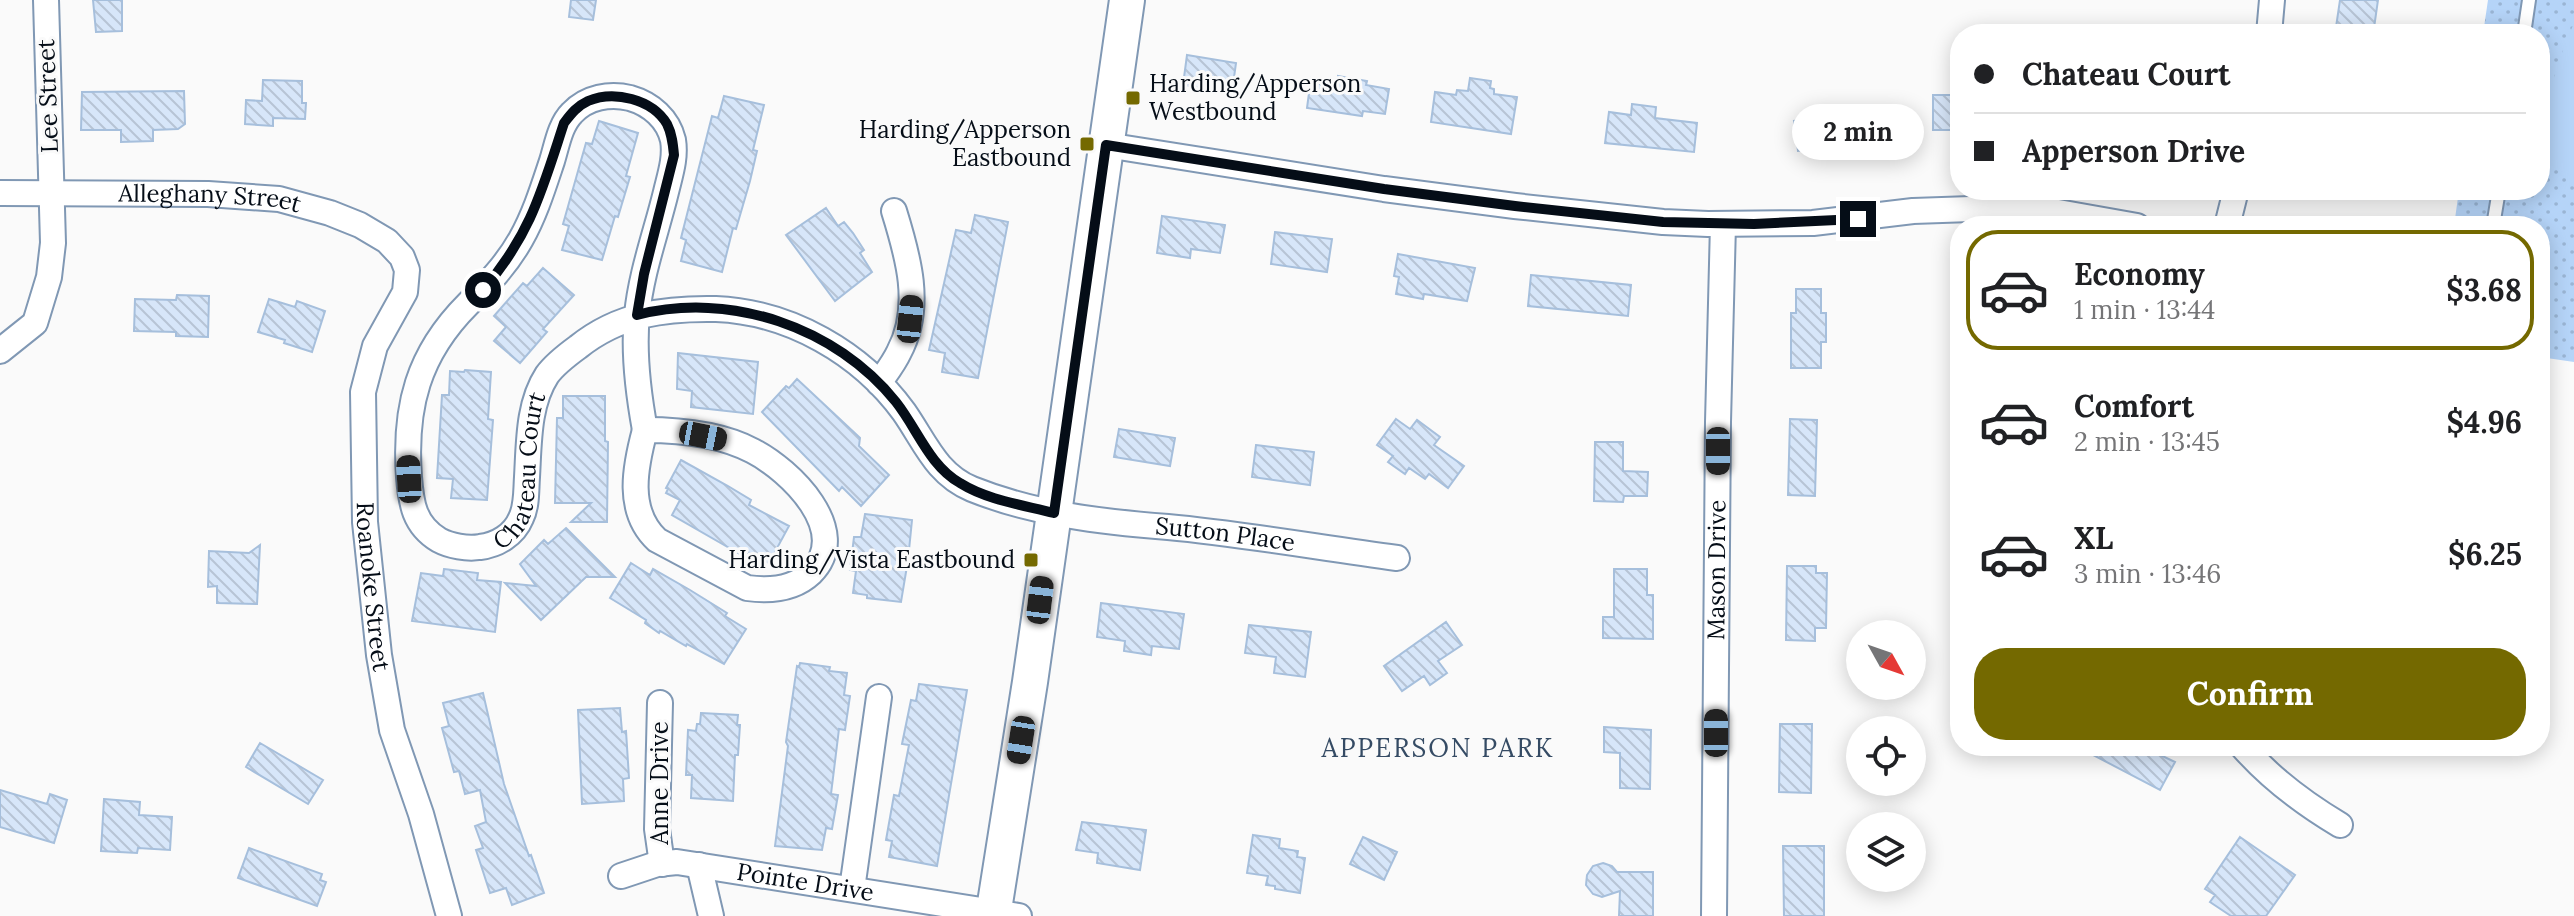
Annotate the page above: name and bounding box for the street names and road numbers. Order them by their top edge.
street label: Lee Street [30,38,65,154]
street label: Alleghany Street [117,178,306,220]
street label: Chateau Court [487,387,552,556]
street label: Mason Drive [1700,500,1732,640]
street label: Roanoke Street [350,502,398,674]
street label: Sutton Place [1154,510,1297,558]
street label: Anne Drive [644,721,675,846]
street label: Pointe Drive [735,856,876,908]

